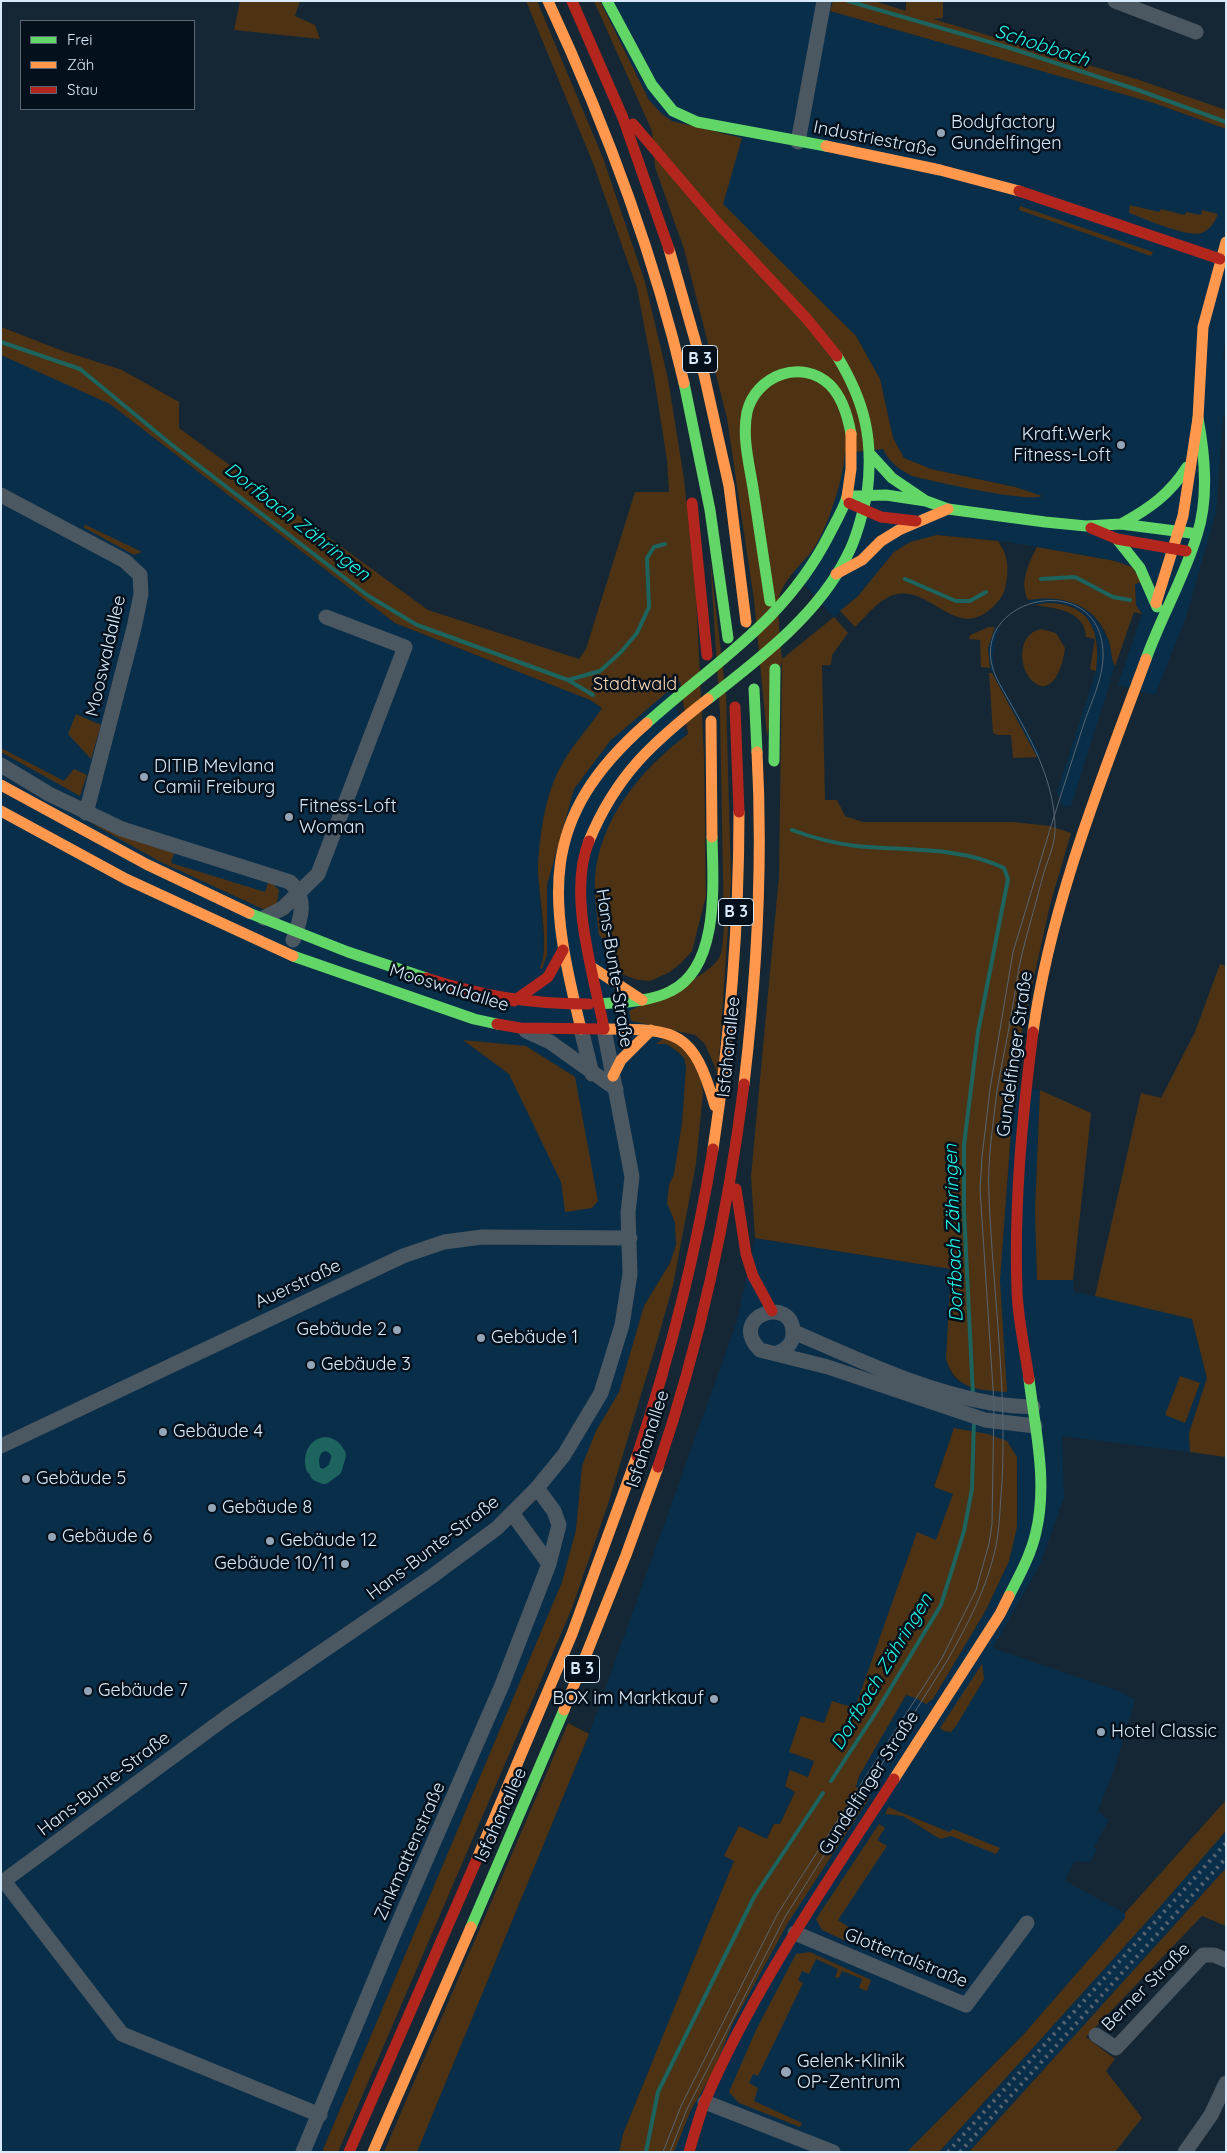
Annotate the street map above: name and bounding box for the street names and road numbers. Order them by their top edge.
street label: Industriestraße [812,116,938,162]
road number: B 3 [682,346,718,372]
street label: Mooswaldallee [82,593,130,719]
street label: Hans-Bunte-Straße [591,887,637,1049]
road number: B 3 [718,899,754,926]
street label: Mooswaldallee [387,960,511,1016]
street label: Gundelfinger Straße [993,970,1037,1138]
street label: Isfahanallee [713,996,745,1098]
street label: Auerstraße [252,1255,344,1313]
street label: Isfahanallee [622,1388,674,1490]
street label: Hans-Bunte-Straße [363,1491,503,1605]
road number: B 3 [564,1656,600,1682]
street label: Gundelfinger Straße [814,1707,924,1859]
street label: Hans-Bunte-Straße [34,1727,174,1841]
street label: Isfahanallee [471,1764,531,1866]
street label: Zinkmattenstraße [370,1779,450,1923]
street label: Glottertalstraße [841,1923,971,1993]
street label: Berner Straße [1097,1938,1195,2036]

